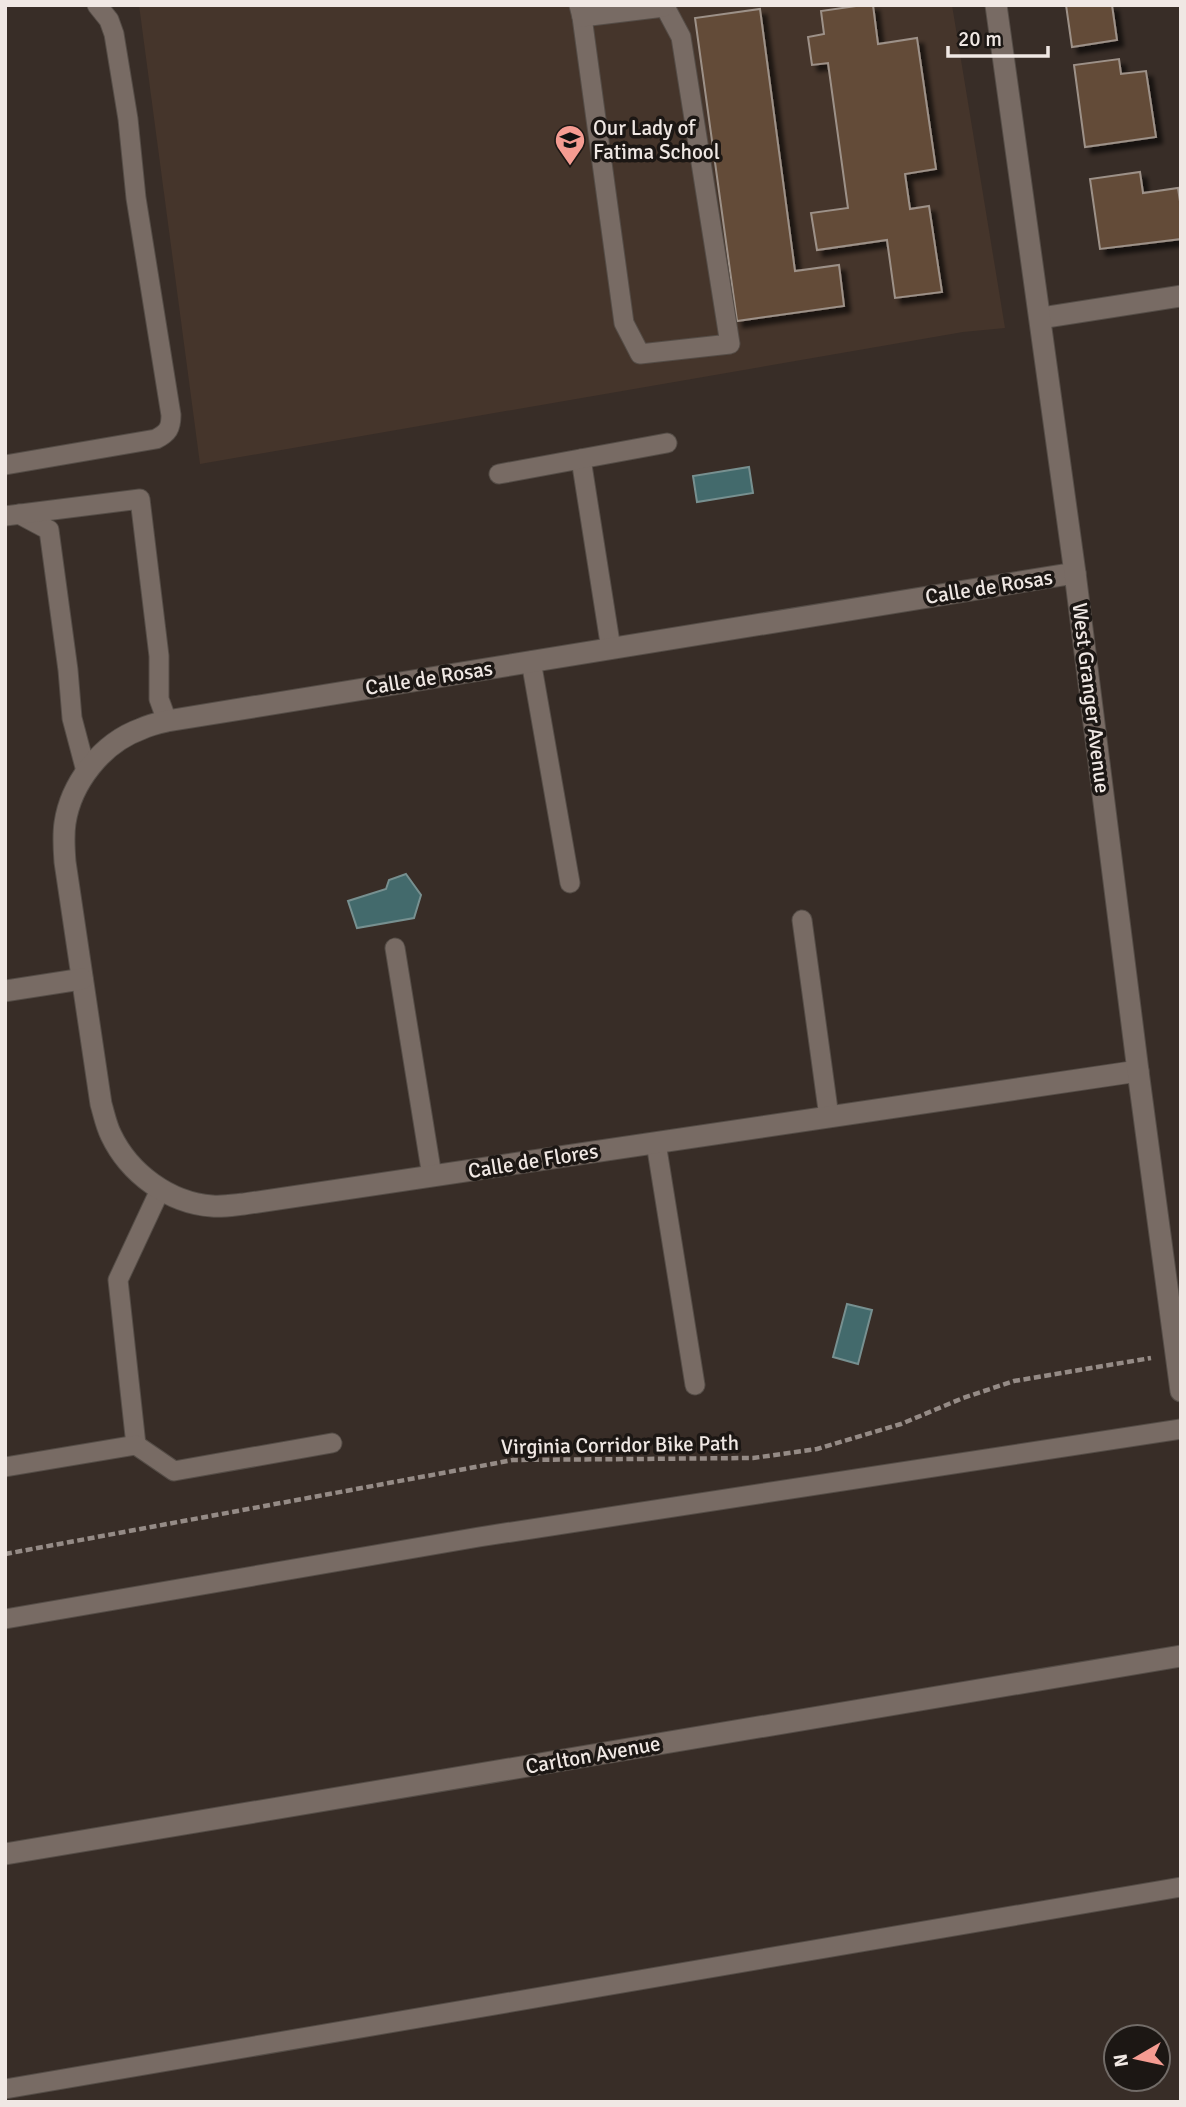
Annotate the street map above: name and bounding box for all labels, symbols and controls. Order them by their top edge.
scale bar [948,14,1048,58]
text: 20 m [958,26,1002,52]
place label: Our Lady of Fatima School [593,115,720,165]
school or university icon: Our Lady of Fatima School [553,123,587,167]
street label: Calle de Rosas [923,564,1055,610]
street label: West Granger Avenue [1066,601,1116,795]
street label: Calle de Rosas [363,655,495,701]
street label: Calle de Flores [466,1138,600,1184]
street label: Virginia Corridor Bike Path [501,1430,739,1460]
street label: Carlton Avenue [523,1730,663,1780]
north arrow [1102,2023,1172,2093]
text: N [1108,2052,1134,2069]

